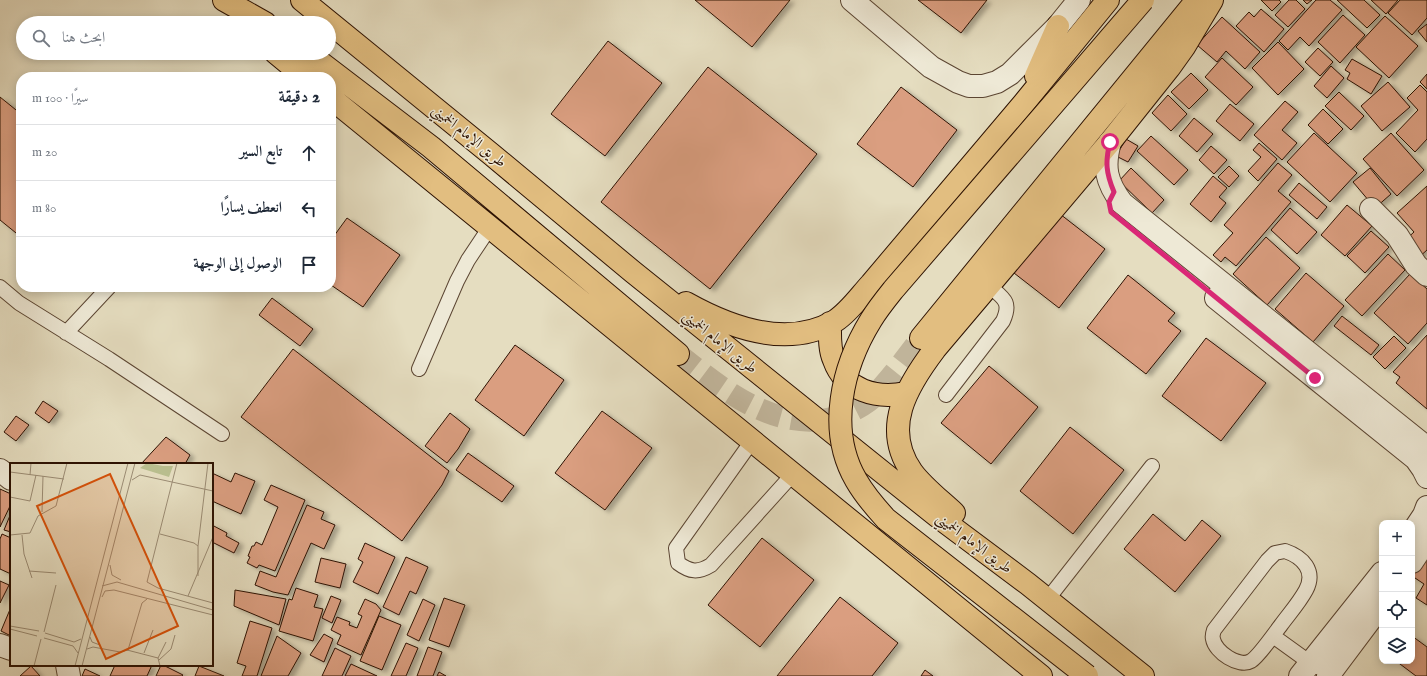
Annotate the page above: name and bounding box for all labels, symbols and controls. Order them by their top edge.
search box [16,16,336,60]
icon: search [30,27,52,49]
text: ابحث هنا [62,28,105,47]
text: 2 دقيقة [279,87,320,108]
text: سيرًا · 100 m [32,90,88,107]
street label: طريق الإمام الخميني [425,100,510,175]
route start [1101,133,1119,151]
text: تابع السير [240,142,282,161]
icon: ahead [298,142,320,164]
text: 20 m [32,144,57,161]
text: انعطف يسارًا [220,198,282,217]
icon: left [298,198,320,220]
text: 80 m [32,200,56,217]
text: الوصول إلى الوجهة [193,254,282,273]
icon: arrive [298,254,320,276]
street label: طريق الإمام الخميني [676,306,761,381]
route end [1306,369,1324,387]
inset map [10,463,213,666]
street label: طريق الإمام الخميني [930,508,1016,581]
map controls [1379,520,1415,664]
button: + [1379,520,1415,556]
button: − [1379,556,1415,592]
button: locate [1379,592,1415,628]
button: layers [1379,628,1415,664]

